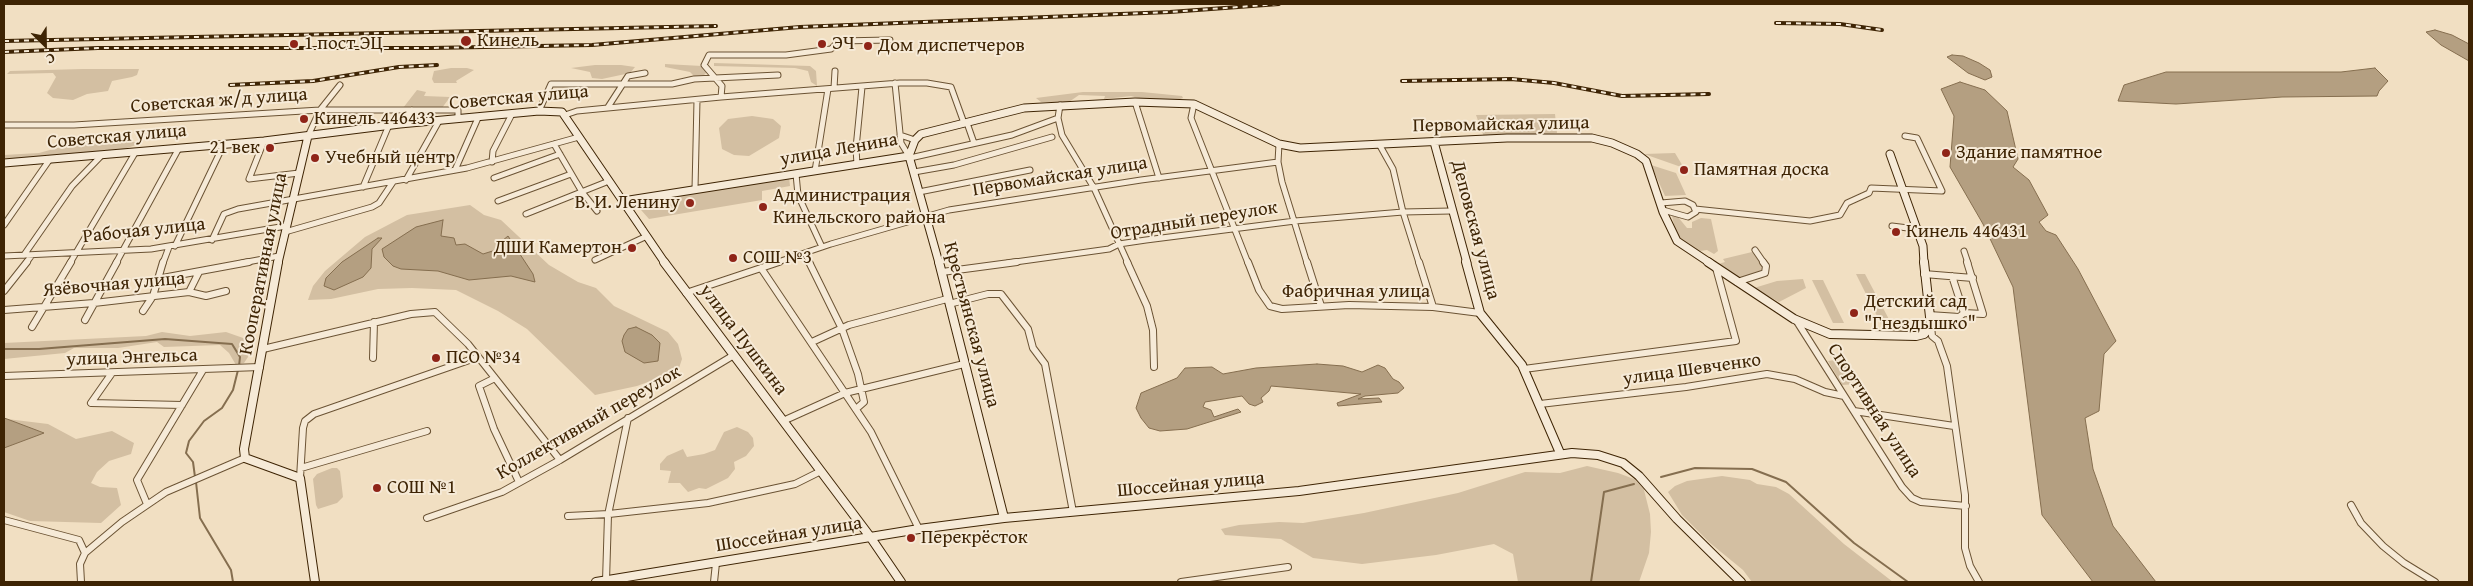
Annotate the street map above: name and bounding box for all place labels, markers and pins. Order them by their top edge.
place label: Кинель [477,30,539,52]
place label: 1 пост ЭЦ [304,33,383,55]
place label: ЭЧ [832,33,854,55]
marker: Кинель [459,34,473,48]
place label: Дом диспетчеров [878,35,1025,57]
marker: 1 пост ЭЦ [288,38,300,50]
marker: ЭЧ [816,38,828,50]
marker: Дом диспетчеров [862,40,874,52]
place label: Кинель 446433 [314,108,435,130]
marker: Кинель 446433 [298,113,310,125]
place label: 21 век [209,137,260,159]
marker: 21 век [264,142,276,154]
place label: Здание памятное [1956,142,2102,164]
place label: Учебный центр [325,147,455,169]
marker: Здание памятное [1940,147,1952,159]
marker: Учебный центр [309,152,321,164]
place label: Памятная доска [1694,159,1829,181]
marker: Памятная доска [1678,164,1690,176]
place label: Администрация Кинельского района [773,185,946,229]
place label: В. И. Ленину [575,192,680,214]
marker: В. И. Ленину [684,197,696,209]
marker: Администрация Кинельского района [757,201,769,213]
place label: Кинель 446431 [1906,221,2027,243]
marker: Кинель 446431 [1890,226,1902,238]
place label: ДШИ Камертон [494,237,622,259]
marker: ДШИ Камертон [626,242,638,254]
place label: СОШ №3 [743,247,812,269]
marker: СОШ №3 [727,252,739,264]
place label: Детский сад "Гнездышко" [1864,291,1976,335]
marker: Детский сад "Гнездышко" [1848,307,1860,319]
place label: ПСО №34 [446,347,521,369]
marker: ПСО №34 [430,352,442,364]
place label: СОШ №1 [387,477,456,499]
marker: СОШ №1 [371,482,383,494]
place label: Перекрёсток [921,527,1028,549]
marker: Перекрёсток [905,532,917,544]

